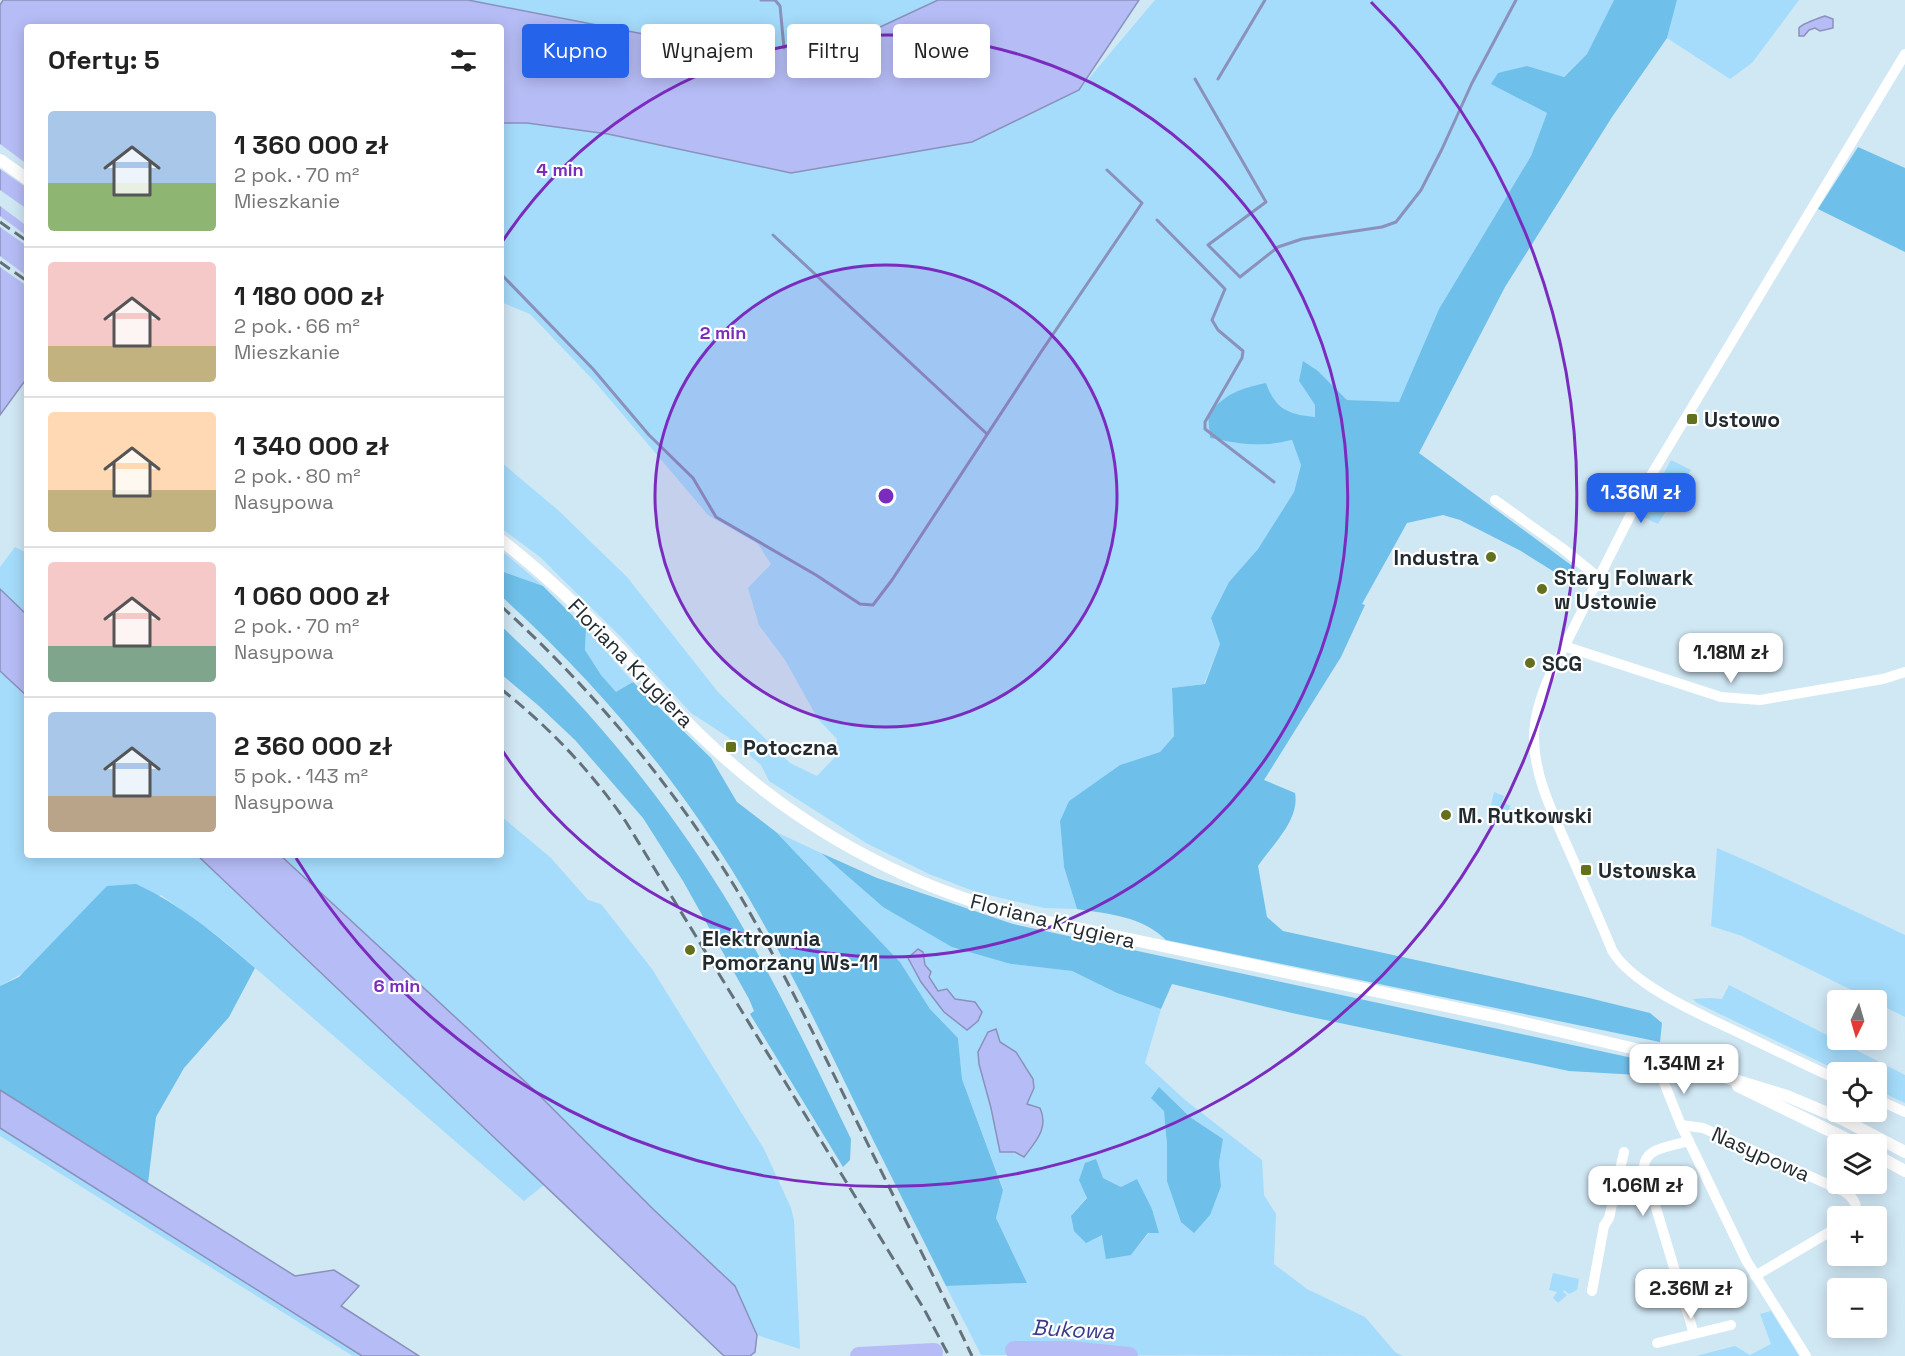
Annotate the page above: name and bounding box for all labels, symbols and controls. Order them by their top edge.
chip: Kupno [522,24,629,78]
chip: Wynajem [641,24,775,78]
chip: Filtry [787,24,881,78]
chip: Nowe [893,24,990,78]
text: Oferty: 5 [48,43,160,77]
icon: filters [447,44,480,77]
text: 1 360 000 zł [234,128,389,162]
icon: home [96,135,168,207]
text: 4 min [536,158,584,181]
text: 2 pok. · 70 m² [234,162,359,188]
text: Mieszkanie [234,188,340,214]
text: 1 180 000 zł [234,279,384,313]
icon: home [96,286,168,358]
text: 2 pok. · 66 m² [234,313,360,339]
text: 2 min [700,321,746,344]
text: Mieszkanie [234,339,340,365]
place label: Ustowo [1704,406,1780,433]
marker: Ustowo [1685,412,1699,426]
text: 1 340 000 zł [234,429,389,463]
icon: home [96,436,168,508]
text: 2 pok. · 80 m² [234,463,361,489]
pin: 1.36M zł [1579,473,1703,524]
text: 1.36M zł [1601,479,1681,505]
centre of rings [876,486,896,506]
text: Nasypowa [234,489,334,515]
place label: Industra [1394,544,1479,571]
marker: Industra [1484,550,1498,564]
place label: Stary Folwark w Ustowie [1554,564,1694,615]
text: 1 060 000 zł [234,579,390,613]
marker: Stary Folwark w Ustowie [1535,582,1549,596]
icon: home [96,586,168,658]
street label: Floriana Krygiera [563,593,699,733]
text: 2 pok. · 70 m² [234,613,359,639]
pin: 1.18M zł [1669,633,1793,684]
text: Nasypowa [234,639,334,665]
text: 1.18M zł [1693,639,1769,665]
place label: SCG [1542,650,1582,677]
marker: SCG [1523,656,1537,670]
text: 2 360 000 zł [234,729,393,763]
place label: Potoczna [743,734,838,761]
icon: home [96,736,168,808]
marker: Potoczna [724,740,738,754]
text: 5 pok. · 143 m² [234,763,368,789]
text: Nasypowa [234,789,334,815]
place label: M. Rutkowski [1458,802,1592,829]
marker: M. Rutkowski [1439,808,1453,822]
place label: Ustowska [1598,857,1696,884]
marker: Ustowska [1579,863,1593,877]
street label: Floriana Krygiera [968,887,1138,955]
place label: Elektrownia Pomorzany Ws-11 [702,925,878,976]
marker: Elektrownia Pomorzany Ws-11 [683,943,697,957]
text: 6 min [374,974,420,997]
north arrow [1827,990,1887,1050]
map controls [1827,990,1887,1338]
pin: 1.34M zł [1622,1044,1746,1095]
text: 1.34M zł [1643,1050,1725,1076]
button: locate [1827,1062,1887,1122]
street label: Nasypowa [1708,1120,1814,1188]
button: layers [1827,1134,1887,1194]
pin: 1.06M zł [1581,1166,1705,1217]
text: 1.06M zł [1602,1172,1684,1198]
button: + [1827,1206,1887,1266]
pin: 2.36M zł [1629,1269,1753,1320]
text: 2.36M zł [1649,1275,1733,1301]
button: − [1827,1278,1887,1338]
water label: Bukowa [1031,1313,1115,1345]

